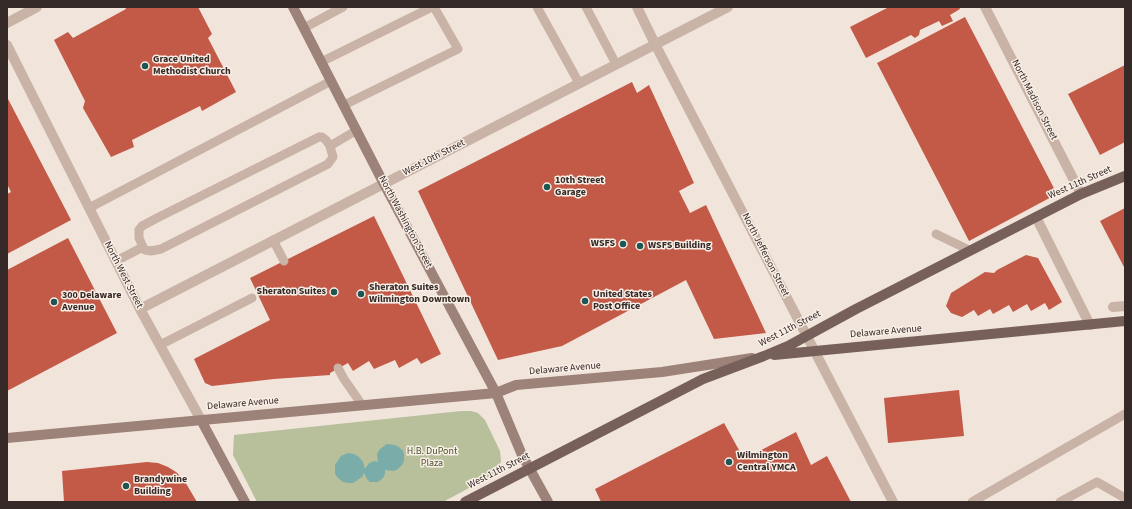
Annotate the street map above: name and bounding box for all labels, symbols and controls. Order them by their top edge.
place label: Grace United Methodist Church [153,54,231,78]
street label: North Madison Street [1009,58,1059,142]
marker: Grace United Methodist Church [140,61,150,71]
street label: West 10th Street [401,137,467,179]
street label: West 11th Street [1046,164,1114,202]
street label: North Washington Street [376,174,434,270]
place label: 10th Street Garage [555,175,604,198]
marker: 10th Street Garage [542,182,552,192]
street label: North Jefferson Street [739,211,791,299]
place label: WSFS [591,238,615,250]
marker: WSFS [618,239,628,249]
street label: North West Street [101,240,145,310]
place label: WSFS Building [648,240,711,252]
marker: WSFS Building [635,241,645,251]
place label: Sheraton Suites Wilmington Downtown [369,282,470,306]
place label: Sheraton Suites [257,286,326,298]
marker: Sheraton Suites [329,287,339,297]
marker: Sheraton Suites Wilmington Downtown [356,289,366,299]
place label: United States Post Office [593,289,652,312]
place label: 300 Delaware Avenue [62,290,121,314]
marker: United States Post Office [580,296,590,306]
marker: 300 Delaware Avenue [49,297,59,307]
street label: West 11th Street [757,308,823,350]
street label: Delaware Avenue [850,323,922,341]
street label: Delaware Avenue [529,360,601,378]
street label: Delaware Avenue [207,395,279,413]
park label: H.B. DuPont Plaza [407,446,457,470]
street label: West 11th Street [466,450,532,492]
place label: Wilmington Central YMCA [737,450,796,474]
marker: Wilmington Central YMCA [724,457,734,467]
place label: Brandywine Building [134,474,187,498]
marker: Brandywine Building [121,481,131,491]

